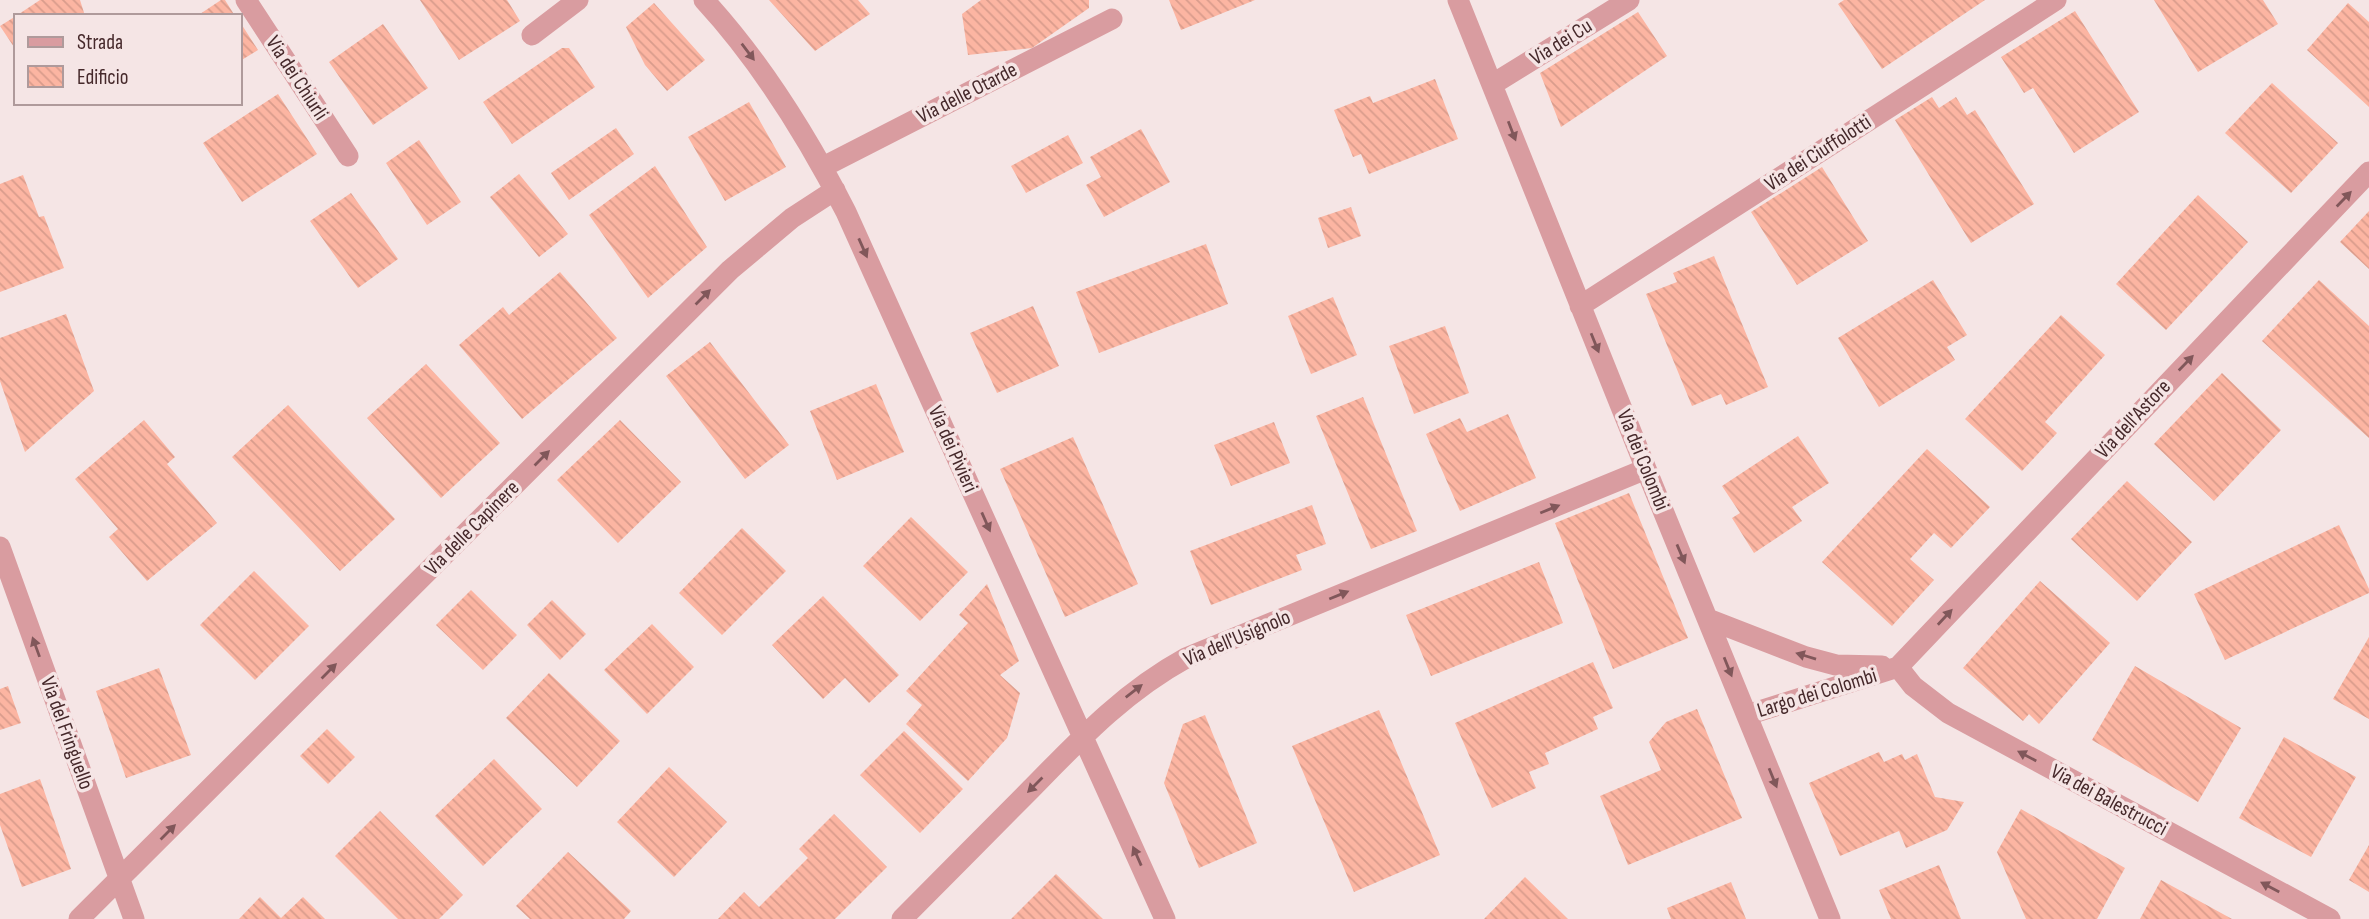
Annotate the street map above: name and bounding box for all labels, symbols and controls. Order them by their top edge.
street label: Via dei Cu [1525,13,1597,71]
legend [14,14,242,105]
text: Strada [77,30,123,55]
street label: Via dei Chiurli [261,31,333,125]
one-way arrow [740,43,755,61]
street label: Via delle Otarde [913,57,1021,129]
text: Edificio [77,65,128,90]
street label: Via dei Ciuffolotti [1760,109,1876,197]
one-way arrow [1506,121,1517,142]
one-way arrow [2335,191,2352,208]
one-way arrow [857,238,868,258]
one-way arrow [695,289,711,305]
one-way arrow [1589,333,1601,353]
one-way arrow [2177,355,2193,372]
street label: Via dell'Astore [2090,374,2176,464]
street label: Via dei Pivieri [923,402,983,496]
street label: Via dei Colombi [1611,406,1675,514]
one-way arrow [534,450,550,467]
street label: Via delle Capinere [419,475,525,581]
one-way arrow [1540,503,1560,515]
one-way arrow [980,512,992,532]
one-way arrow [1676,543,1687,564]
one-way arrow [1329,590,1350,601]
street label: Via dell'Usignolo [1180,604,1294,672]
one-way arrow [1936,609,1952,626]
one-way arrow [30,637,41,658]
one-way arrow [1796,651,1817,661]
one-way arrow [1722,656,1733,677]
one-way arrow [321,662,338,679]
street label: Largo dei Colombi [1754,663,1880,723]
street label: Via del Fringuello [35,673,99,793]
one-way arrow [1125,684,1143,699]
one-way arrow [2017,750,2036,762]
street label: Via dei Balestrucci [2046,759,2172,841]
one-way arrow [1767,767,1778,788]
one-way arrow [1026,776,1043,793]
one-way arrow [160,823,177,840]
one-way arrow [1131,846,1142,867]
one-way arrow [2260,881,2280,893]

